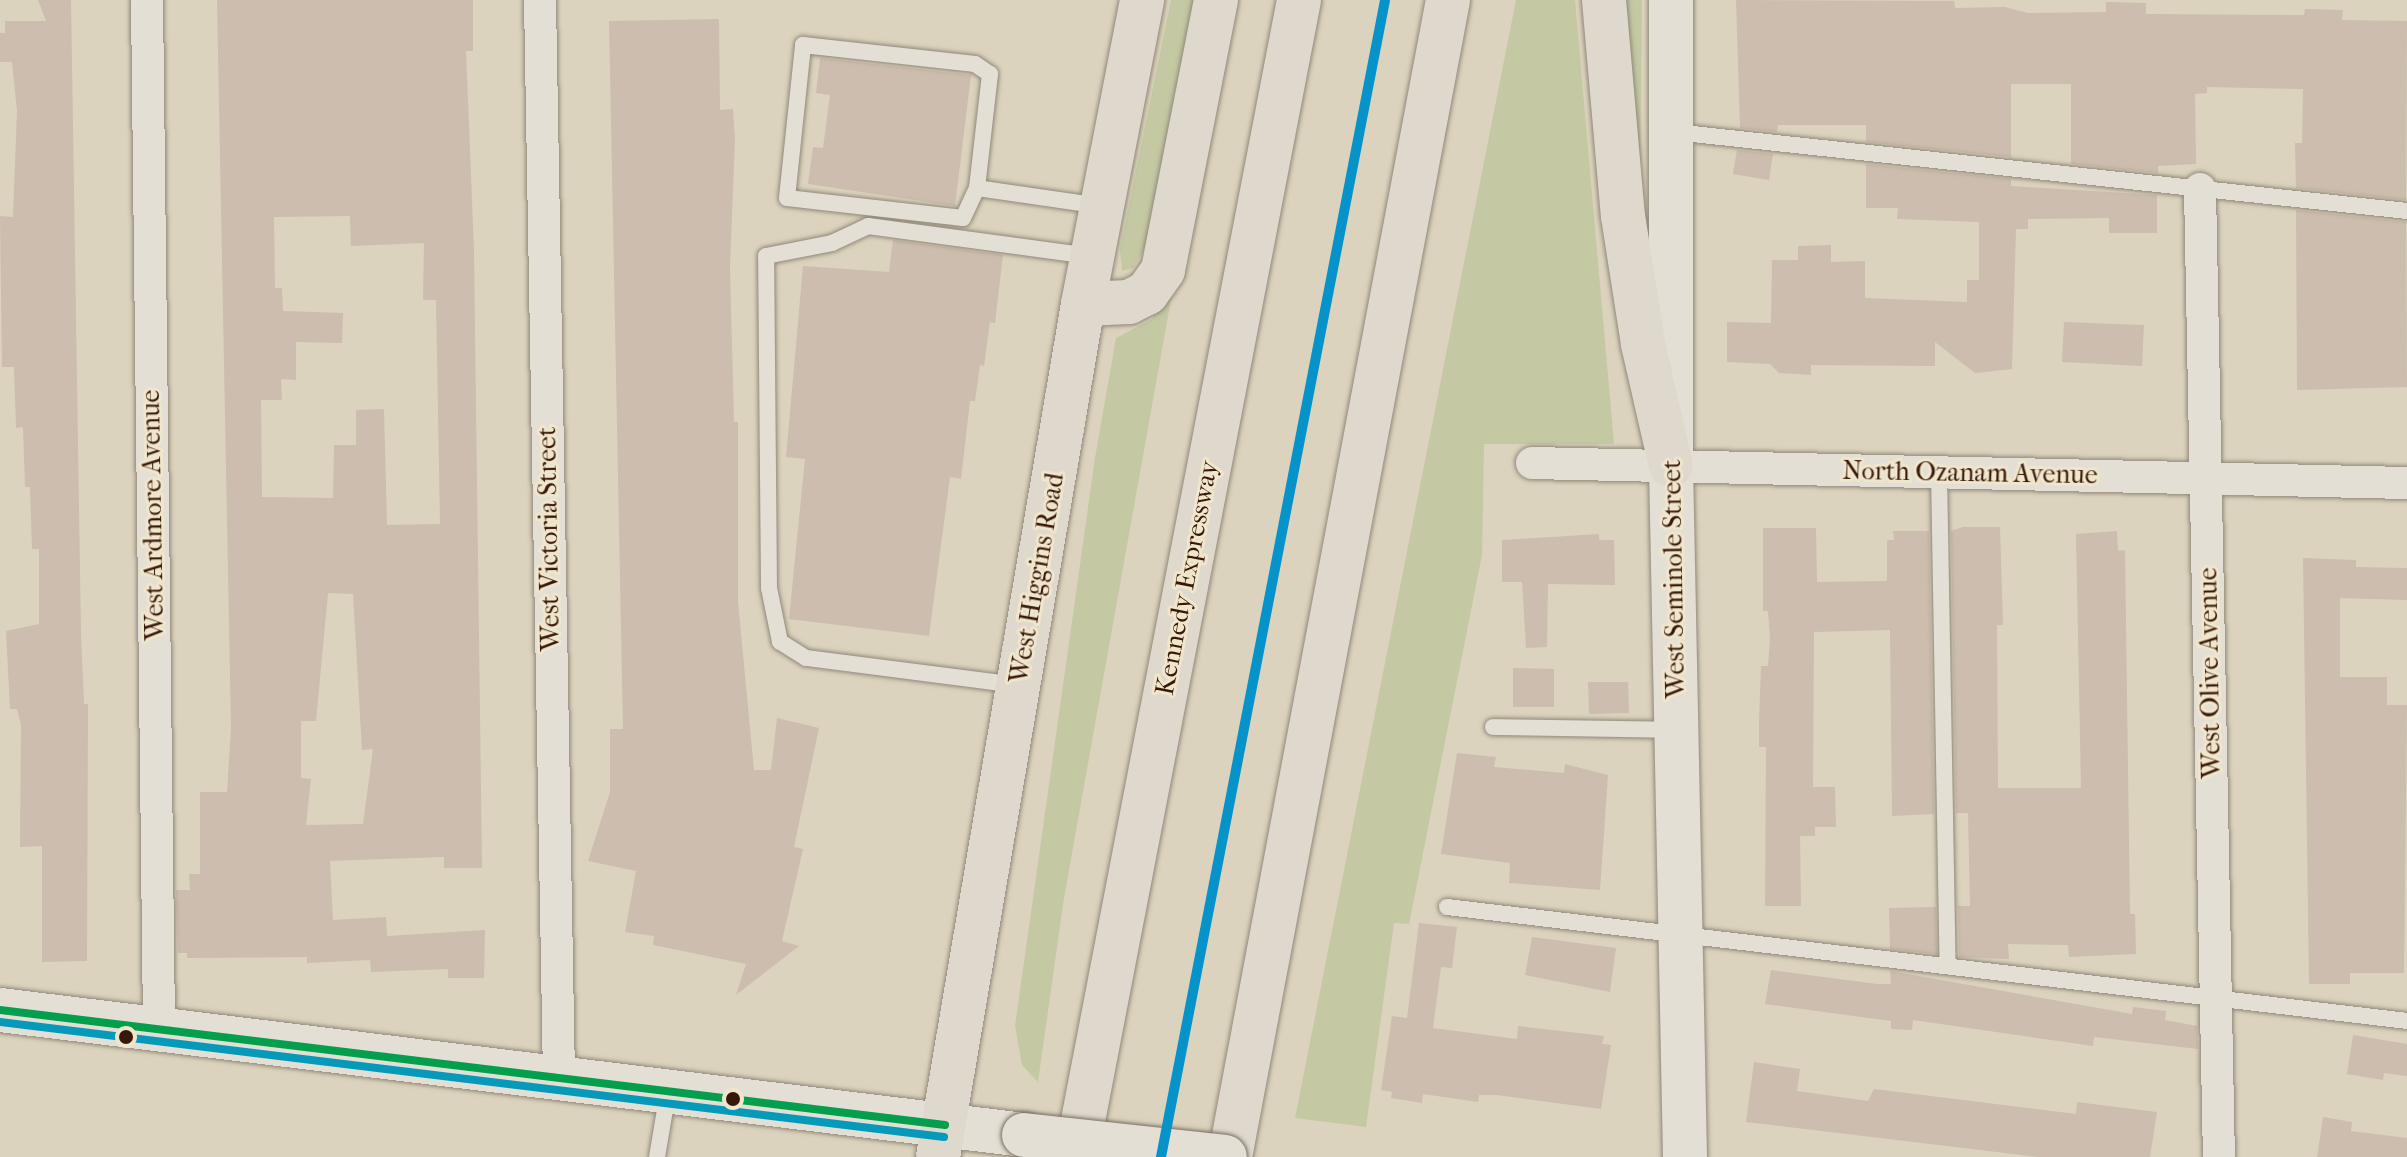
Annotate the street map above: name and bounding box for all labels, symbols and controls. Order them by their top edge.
street label: West Ardmore Avenue [135,389,171,641]
street label: West Victoria Street [531,427,567,651]
street label: North Ozanam Avenue [1842,455,2098,491]
street label: Kennedy Expressway [1149,458,1225,698]
street label: West Seminole Street [1656,459,1692,699]
street label: West Higgins Road [1003,470,1071,686]
street label: West Olive Avenue [2193,567,2227,779]
unlabelled marker [118,1029,134,1045]
unlabelled marker [725,1091,741,1107]

